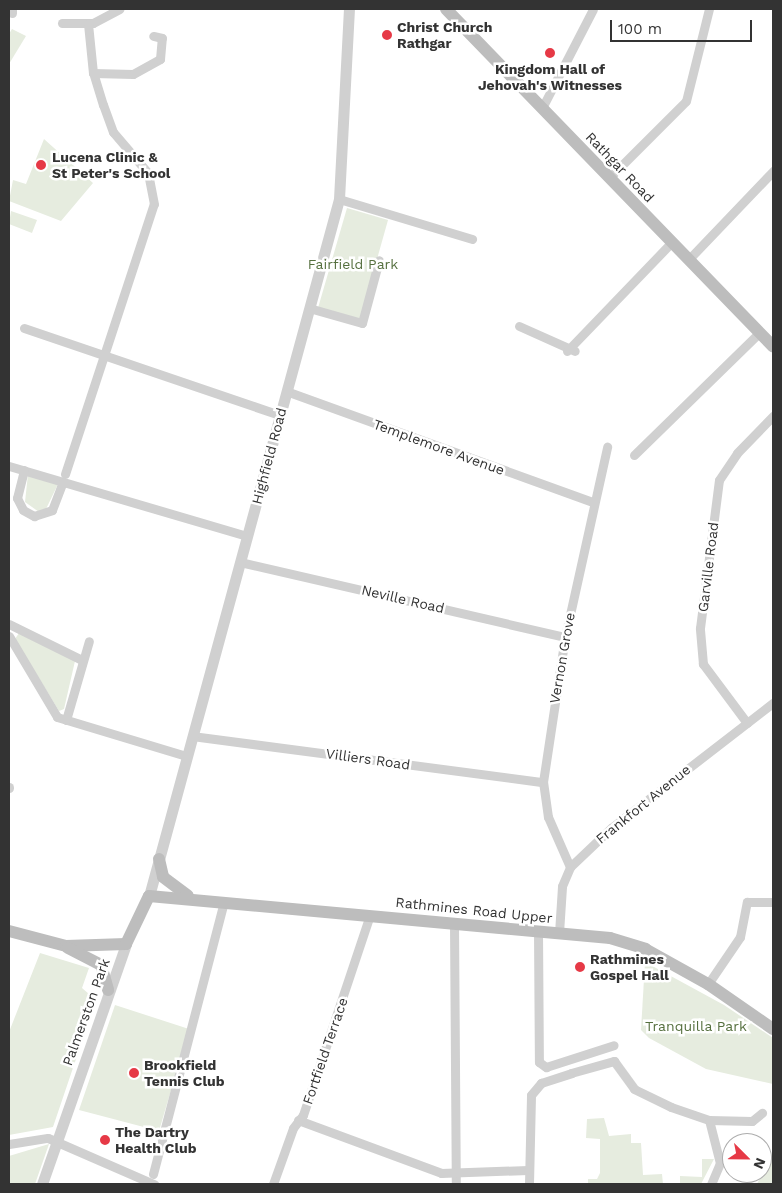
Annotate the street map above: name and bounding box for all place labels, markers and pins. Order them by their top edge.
place label: Christ Church Rathgar [397,19,492,52]
marker: Christ Church Rathgar [381,29,393,41]
marker: Kingdom Hall of Jehovah's Witnesses [544,47,556,59]
place label: Kingdom Hall of Jehovah's Witnesses [478,61,622,94]
place label: Lucena Clinic & St Peter's School [52,149,170,182]
marker: Lucena Clinic & St Peter's School [34,158,48,172]
place label: Rathmines Gospel Hall [590,951,669,984]
marker: Rathmines Gospel Hall [574,961,586,973]
place label: Brookfield Tennis Club [144,1057,224,1090]
marker: Brookfield Tennis Club [128,1067,140,1079]
place label: The Dartry Health Club [115,1124,196,1156]
marker: The Dartry Health Club [99,1134,111,1146]

